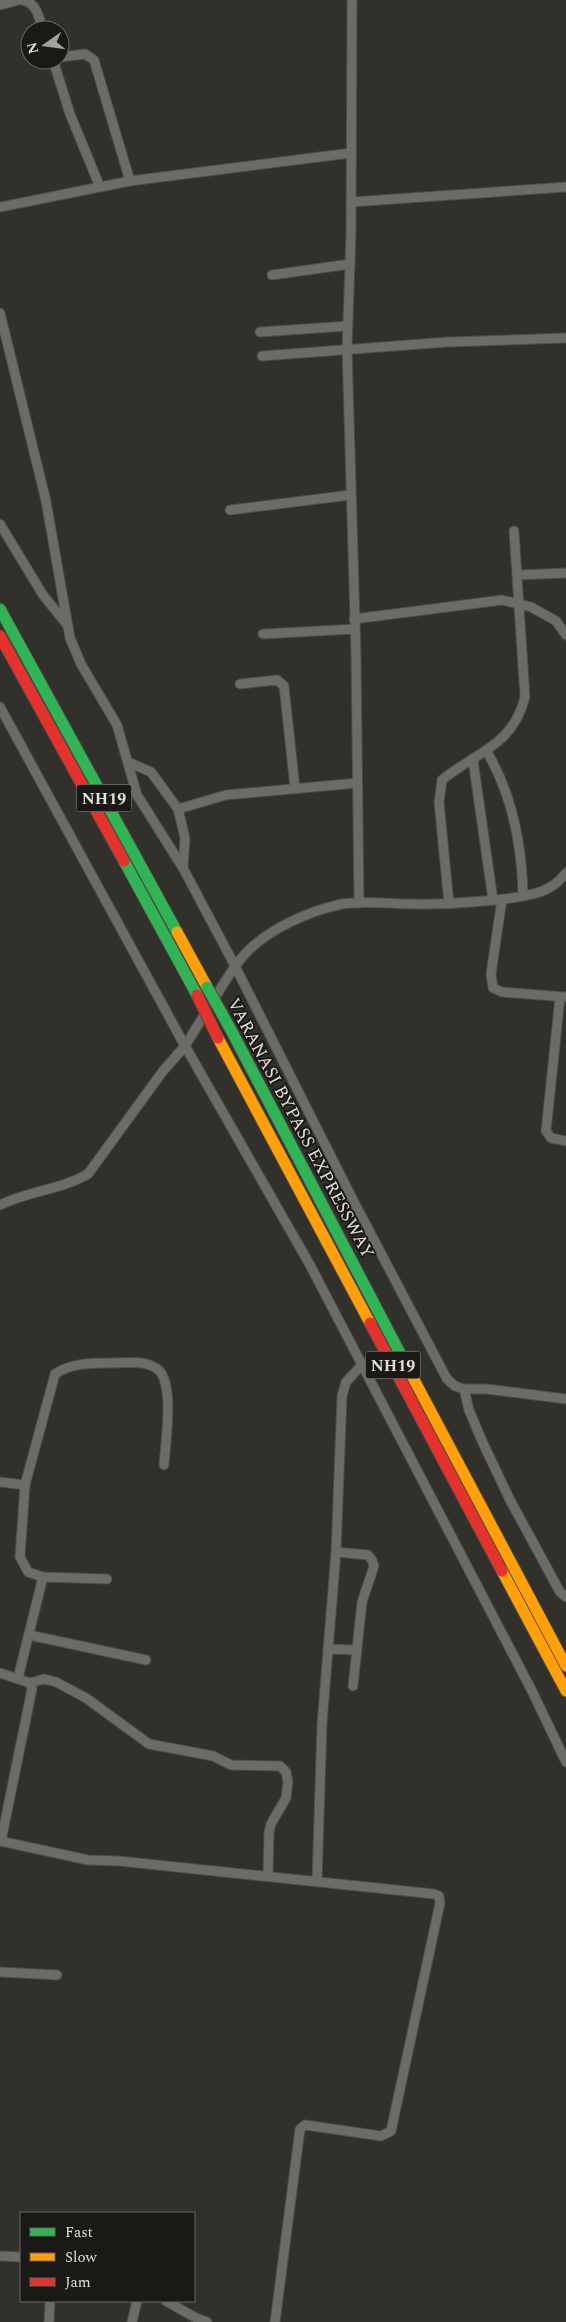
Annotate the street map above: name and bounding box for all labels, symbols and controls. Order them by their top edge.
north arrow [20,20,70,70]
text: N [21,40,44,56]
road number: NH19 [76,784,132,811]
street label: VARANASI BYPASS EXPRESSWAY [220,993,381,1263]
road number: NH19 [366,1352,420,1378]
legend [20,2212,195,2302]
text: Fast [65,2221,93,2244]
text: Slow [65,2246,97,2269]
text: Jam [65,2271,91,2294]

